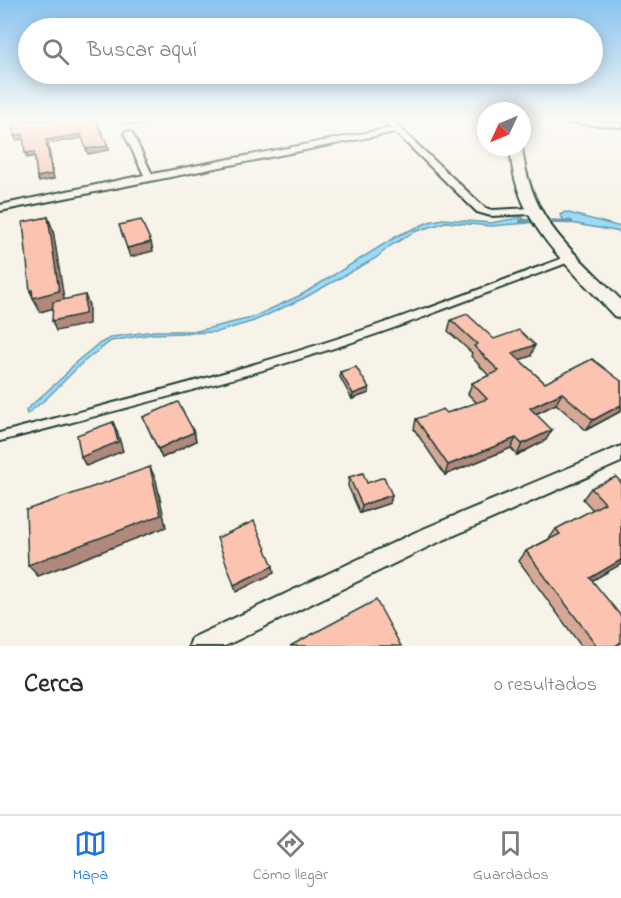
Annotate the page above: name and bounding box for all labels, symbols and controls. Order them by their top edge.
search box [18,18,603,84]
icon: search [39,35,72,68]
text: Buscar aquí [87,35,197,67]
north arrow [477,102,531,156]
text: Cerca [24,666,84,704]
text: 0 resultados [494,671,597,700]
tab: Mapa [72,827,108,887]
tab: Cómo llegar [253,827,328,887]
tab: Guardados [473,827,549,887]

